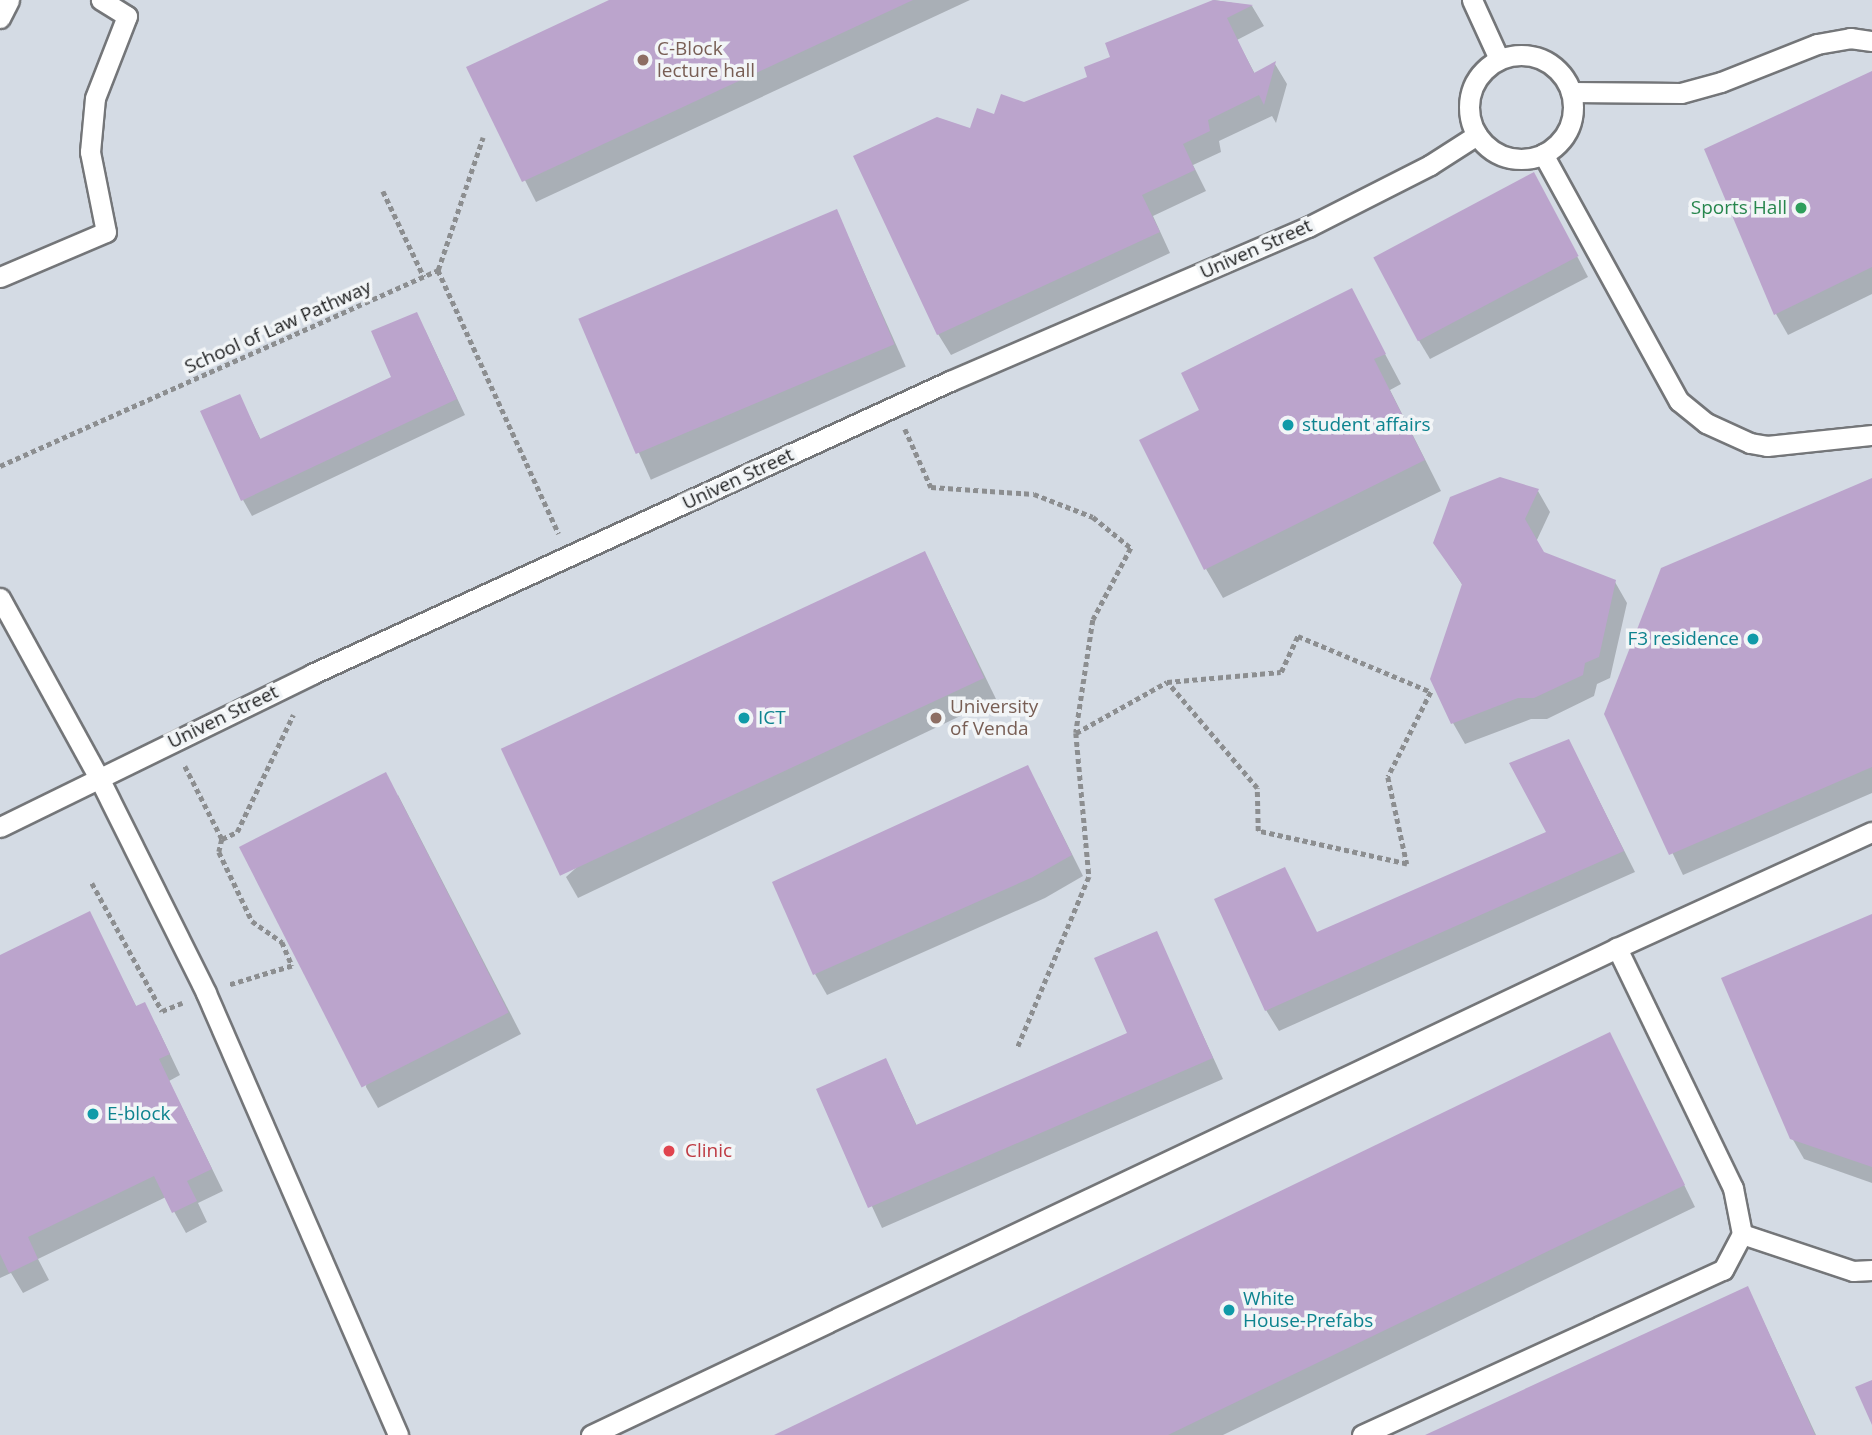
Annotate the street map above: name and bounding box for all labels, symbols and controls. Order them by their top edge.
place label: C-Block lecture hall [657,38,755,82]
marker: C-Block lecture hall [635,52,651,68]
place label: Sports Hall [1691,197,1787,219]
marker: Sports Hall [1793,200,1809,216]
street label: Univen Street [1196,214,1316,284]
street label: School of Law Pathway [181,276,375,378]
place label: student affairs [1302,414,1431,436]
marker: student affairs [1280,417,1296,433]
street label: Univen Street [679,443,797,515]
place label: F3 residence [1627,628,1739,650]
marker: F3 residence [1745,631,1761,647]
street label: Univen Street [164,680,282,754]
place label: University of Venda [950,696,1038,740]
place label: ICT [758,707,786,729]
marker: ICT [736,710,752,726]
marker: University of Venda [928,710,944,726]
place label: E-block [107,1103,171,1125]
marker: E-block [85,1106,101,1122]
place label: Clinic [685,1140,732,1162]
marker: Clinic [659,1141,679,1161]
place label: White House-Prefabs [1243,1288,1373,1332]
marker: White House-Prefabs [1221,1302,1237,1318]

